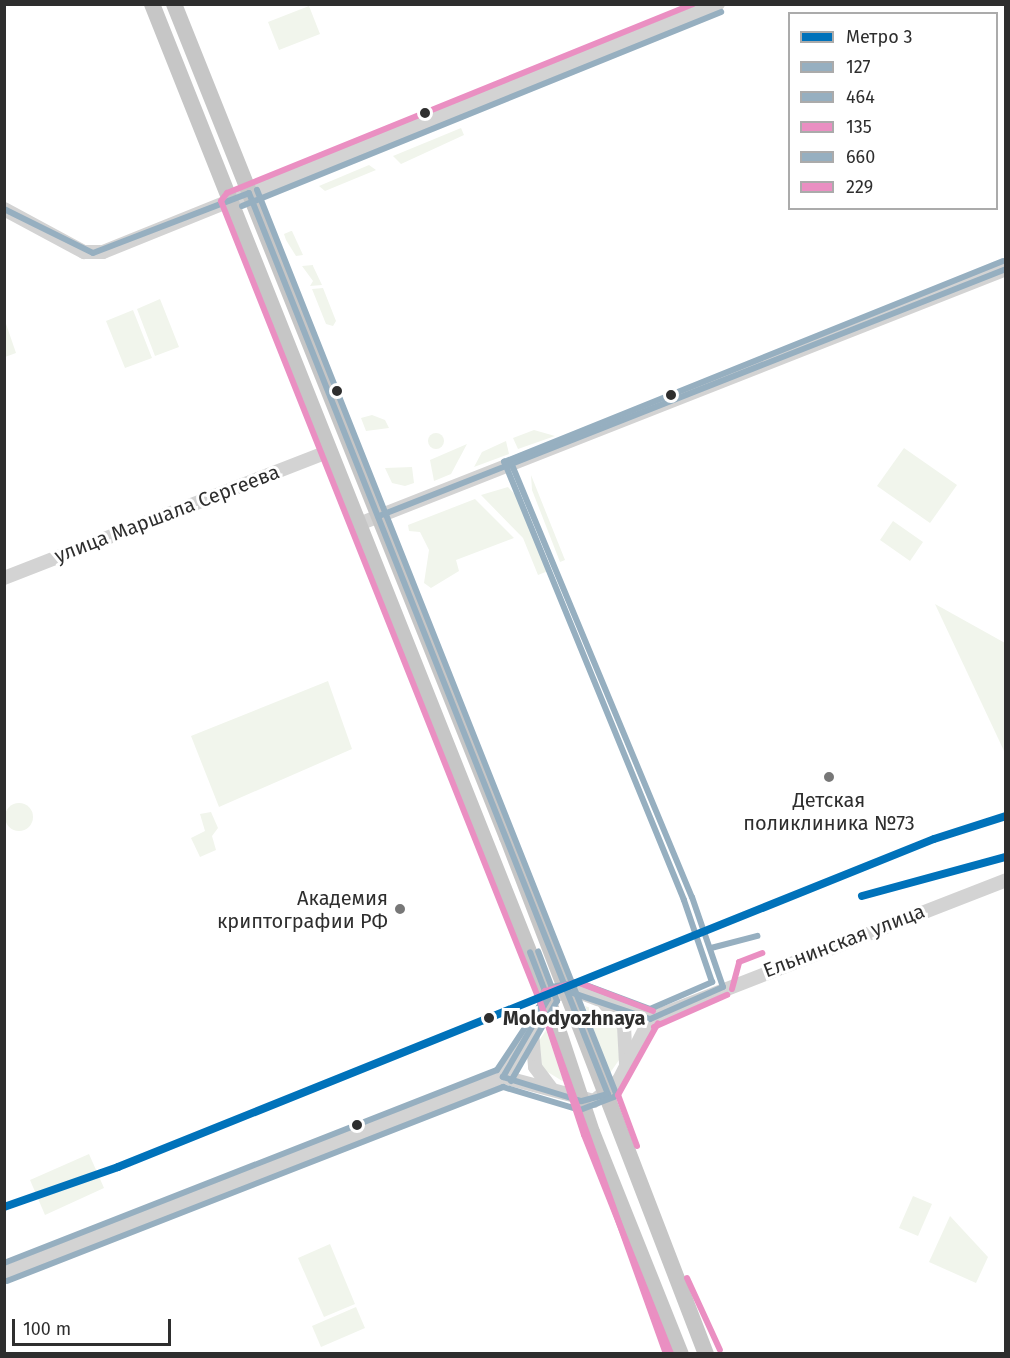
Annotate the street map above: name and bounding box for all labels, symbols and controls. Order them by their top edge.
legend [788,12,998,210]
text: Метро 3 [846,26,912,48]
text: 127 [846,56,871,78]
text: 464 [846,86,875,108]
unlabelled marker [419,107,431,119]
text: 135 [846,116,872,138]
text: 660 [846,146,875,168]
text: 229 [846,176,873,198]
unlabelled marker [331,385,343,397]
unlabelled marker [665,389,677,401]
street label: улица Маршала Сергеева [51,460,283,568]
marker: Детская поликлиника №73 [820,768,838,786]
place label: Детская поликлиника №73 [743,788,915,835]
place label: Академия криптографии РФ [217,886,388,933]
street label: Ельнинская улица [760,899,928,983]
marker: Академия криптографии РФ [393,902,407,916]
place label: Molodyozhnaya [503,1006,645,1030]
marker: Molodyozhnaya [480,1009,498,1027]
unlabelled marker [351,1119,363,1131]
scale bar [15,1307,174,1345]
text: 100 m [23,1318,71,1340]

